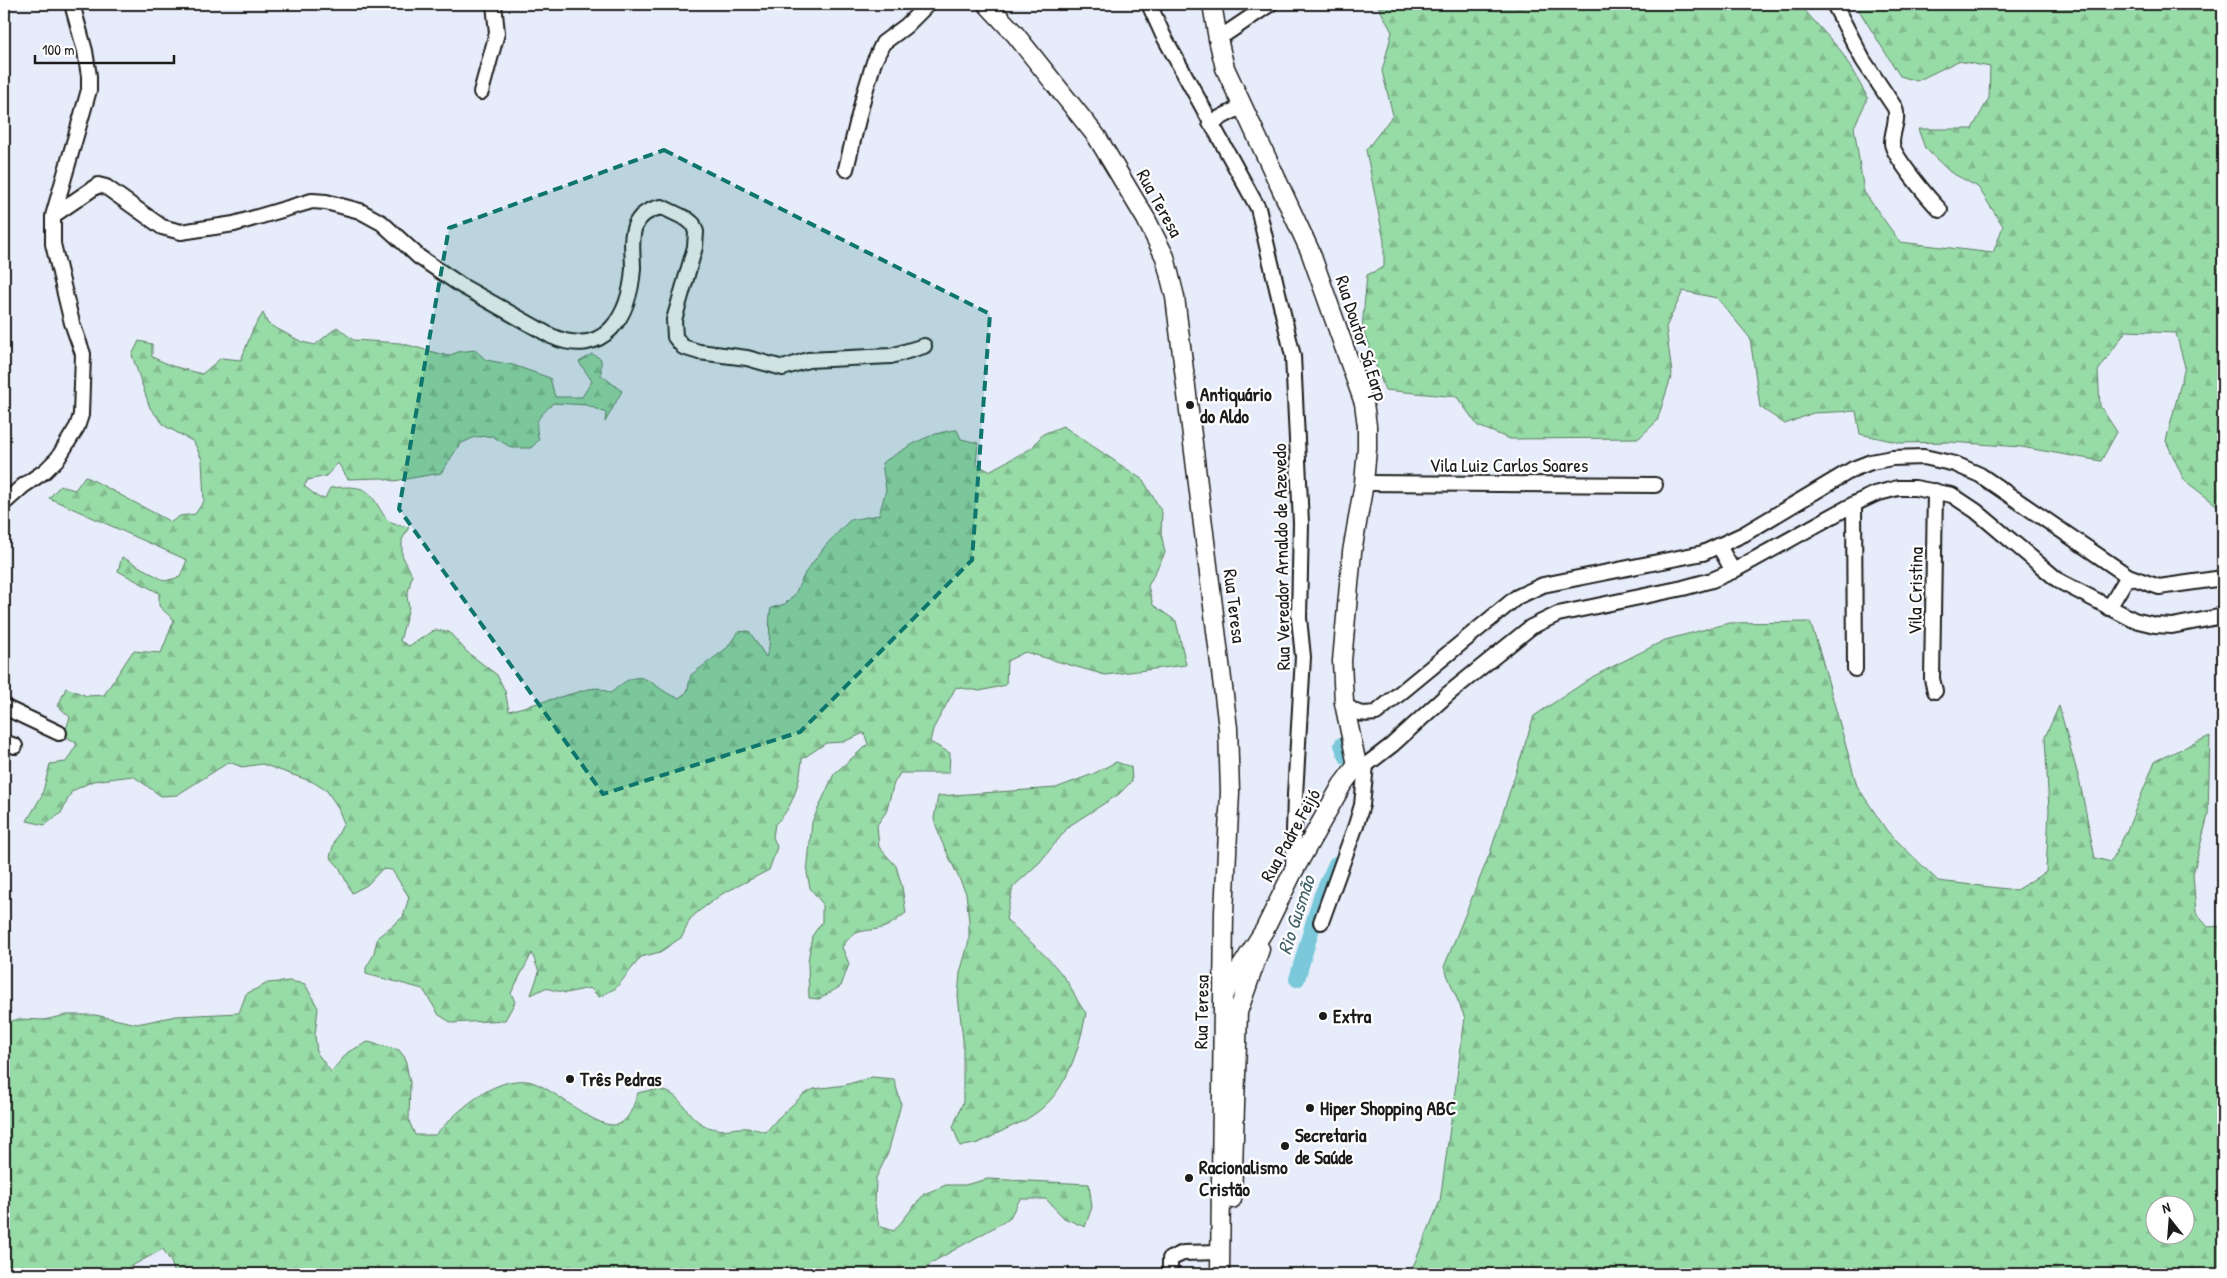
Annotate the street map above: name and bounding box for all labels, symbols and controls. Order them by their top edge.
scale bar [35,32,174,64]
text: 100 m [42,39,75,60]
street label: Rua Teresa [1131,164,1190,242]
street label: Rua Doutor Sá Earp [1330,272,1394,404]
place label: Antiquário do Aldo [1200,381,1272,429]
marker: Antiquário do Aldo [1184,399,1196,411]
street label: Rua Vereador Arnaldo de Azevedo [1266,443,1296,671]
street label: Vila Luiz Carlos Soares [1430,452,1588,478]
street label: Vila Cristina [1901,546,1929,635]
street label: Rua Teresa [1218,568,1252,645]
street label: Rua Padre Feijó [1254,784,1326,886]
water label: Rio Gusmão [1270,870,1321,958]
street label: Rua Teresa [1187,974,1215,1049]
place label: Extra [1333,1003,1372,1029]
marker: Extra [1317,1010,1329,1022]
place label: Três Pedras [579,1066,662,1092]
marker: Três Pedras [564,1073,576,1085]
place label: Hiper Shopping ABC [1320,1095,1456,1122]
marker: Hiper Shopping ABC [1304,1102,1316,1114]
place label: Secretaria de Saúde [1295,1122,1367,1170]
marker: Secretaria de Saúde [1279,1140,1291,1152]
place label: Racionalismo Cristão [1199,1154,1288,1202]
marker: Racionalismo Cristão [1183,1172,1195,1184]
north arrow [2144,1196,2194,1246]
text: N [2160,1197,2173,1217]

